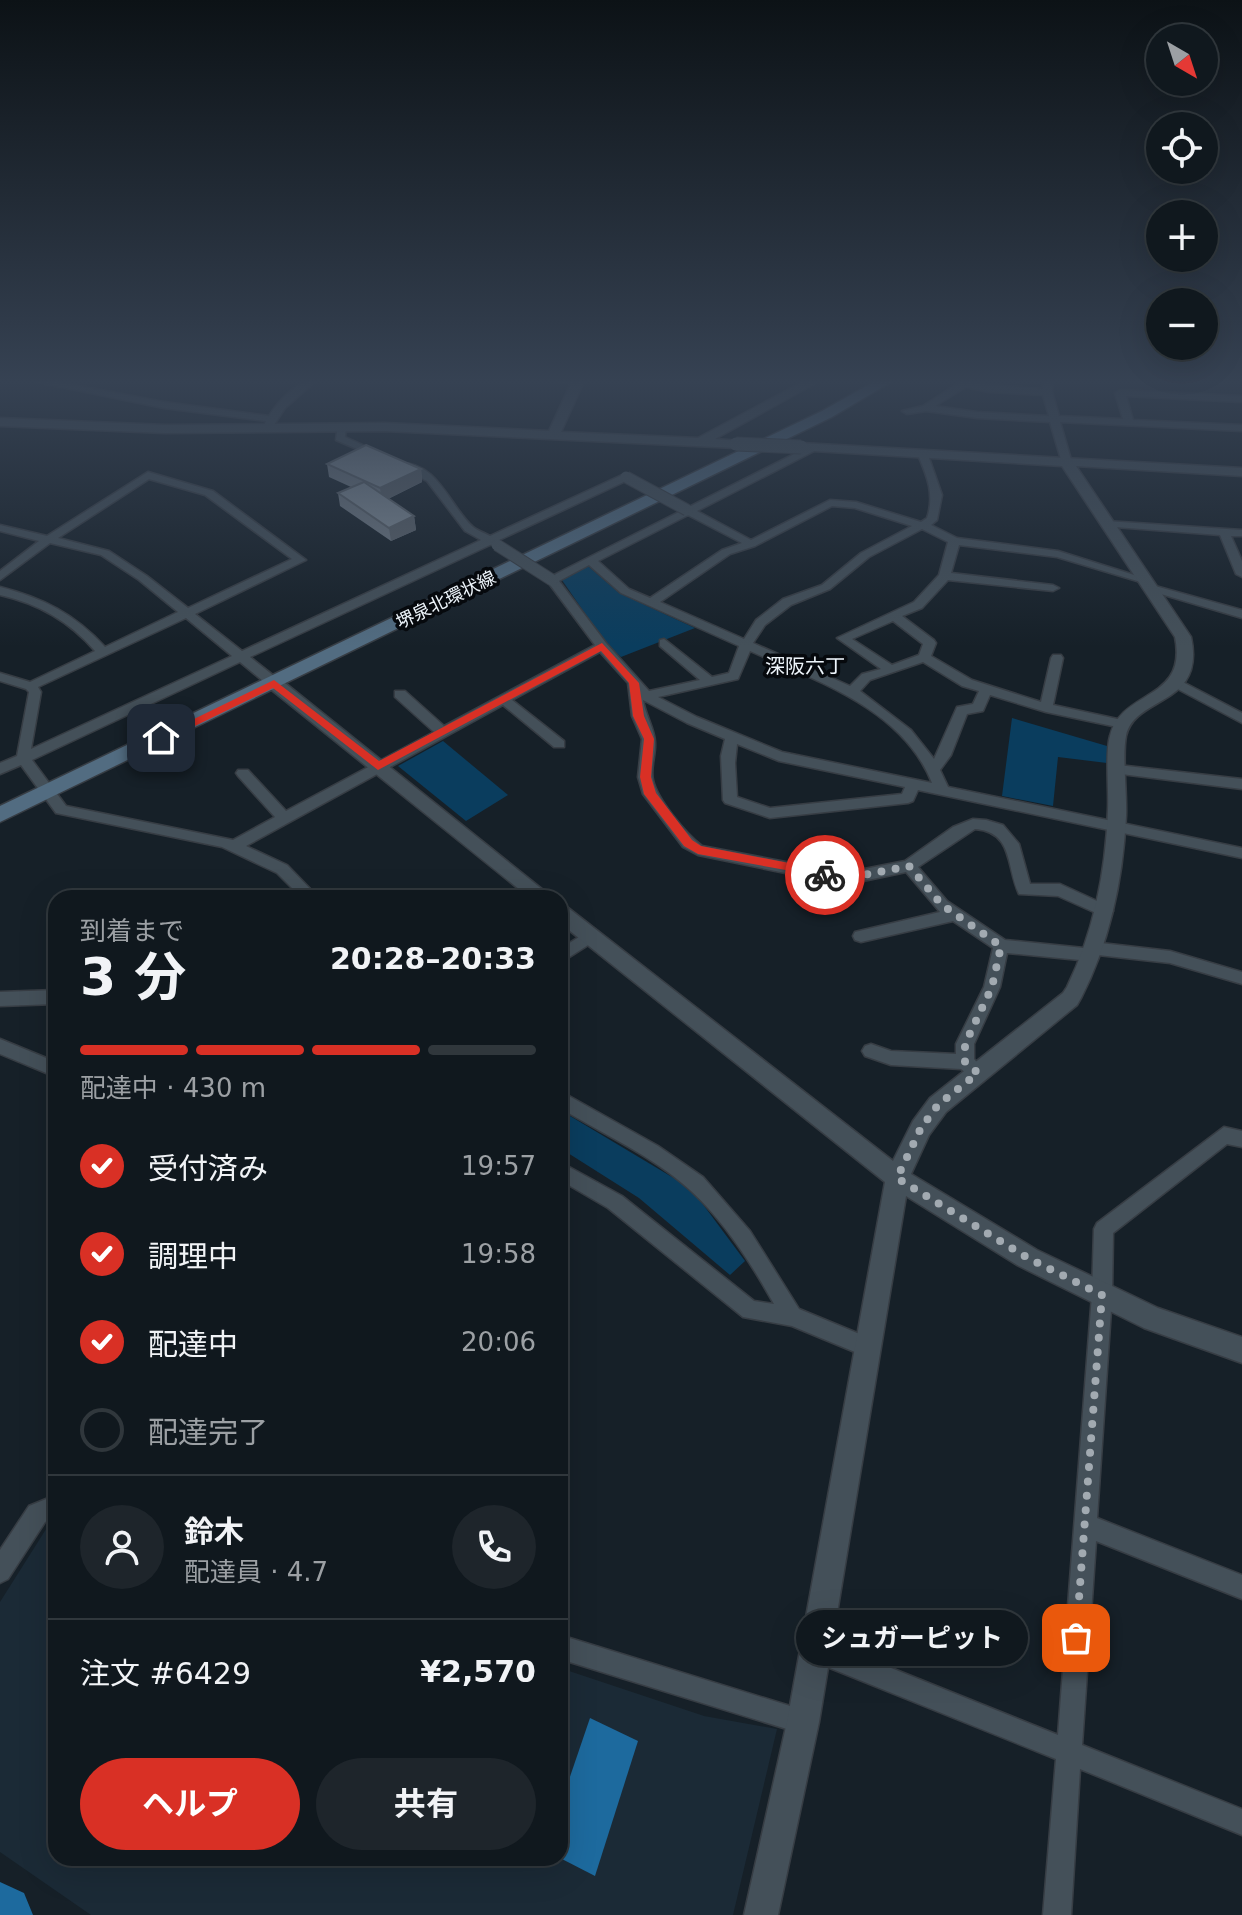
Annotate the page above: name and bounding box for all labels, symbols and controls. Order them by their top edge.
north arrow [1146,24,1218,96]
map controls [1146,24,1218,360]
button: locate [1146,112,1218,184]
button: + [1146,200,1218,272]
button: − [1146,288,1218,360]
street label: 堺泉北環状線 [393,566,499,633]
district label: 深阪六丁 [765,654,845,678]
pin [127,704,195,772]
icon: home [139,716,183,760]
courier [785,835,865,915]
icon: bike [803,853,847,897]
text: 到着まで [80,916,184,946]
text: 20:28–20:33 [330,941,536,976]
text: 3 分 [80,947,186,1007]
text: 配達中 · 430 m [80,1073,266,1103]
icon: check [80,1144,124,1188]
text: 受付済み [148,1151,268,1186]
text: 19:57 [461,1151,536,1181]
icon: check [80,1232,124,1276]
text: 調理中 [148,1239,238,1274]
text: 19:58 [461,1239,536,1269]
icon: check [80,1320,124,1364]
text: 配達中 [148,1327,238,1362]
text: 20:06 [461,1327,536,1357]
text: 配達完了 [148,1415,268,1450]
button: person [80,1505,164,1589]
button: phone [452,1505,536,1589]
text: 鈴木 [184,1514,244,1549]
text: 配達員 · 4.7 [184,1557,328,1587]
pin [1042,1604,1110,1672]
callout: シュガーピット [796,1610,1028,1666]
icon: bag [1054,1616,1098,1660]
text: シュガーピット [821,1623,1003,1653]
text: ¥2,570 [420,1654,536,1689]
text: 注文 #6429 [80,1656,251,1691]
button: ヘルプ [80,1758,300,1850]
button: 共有 [316,1758,536,1850]

